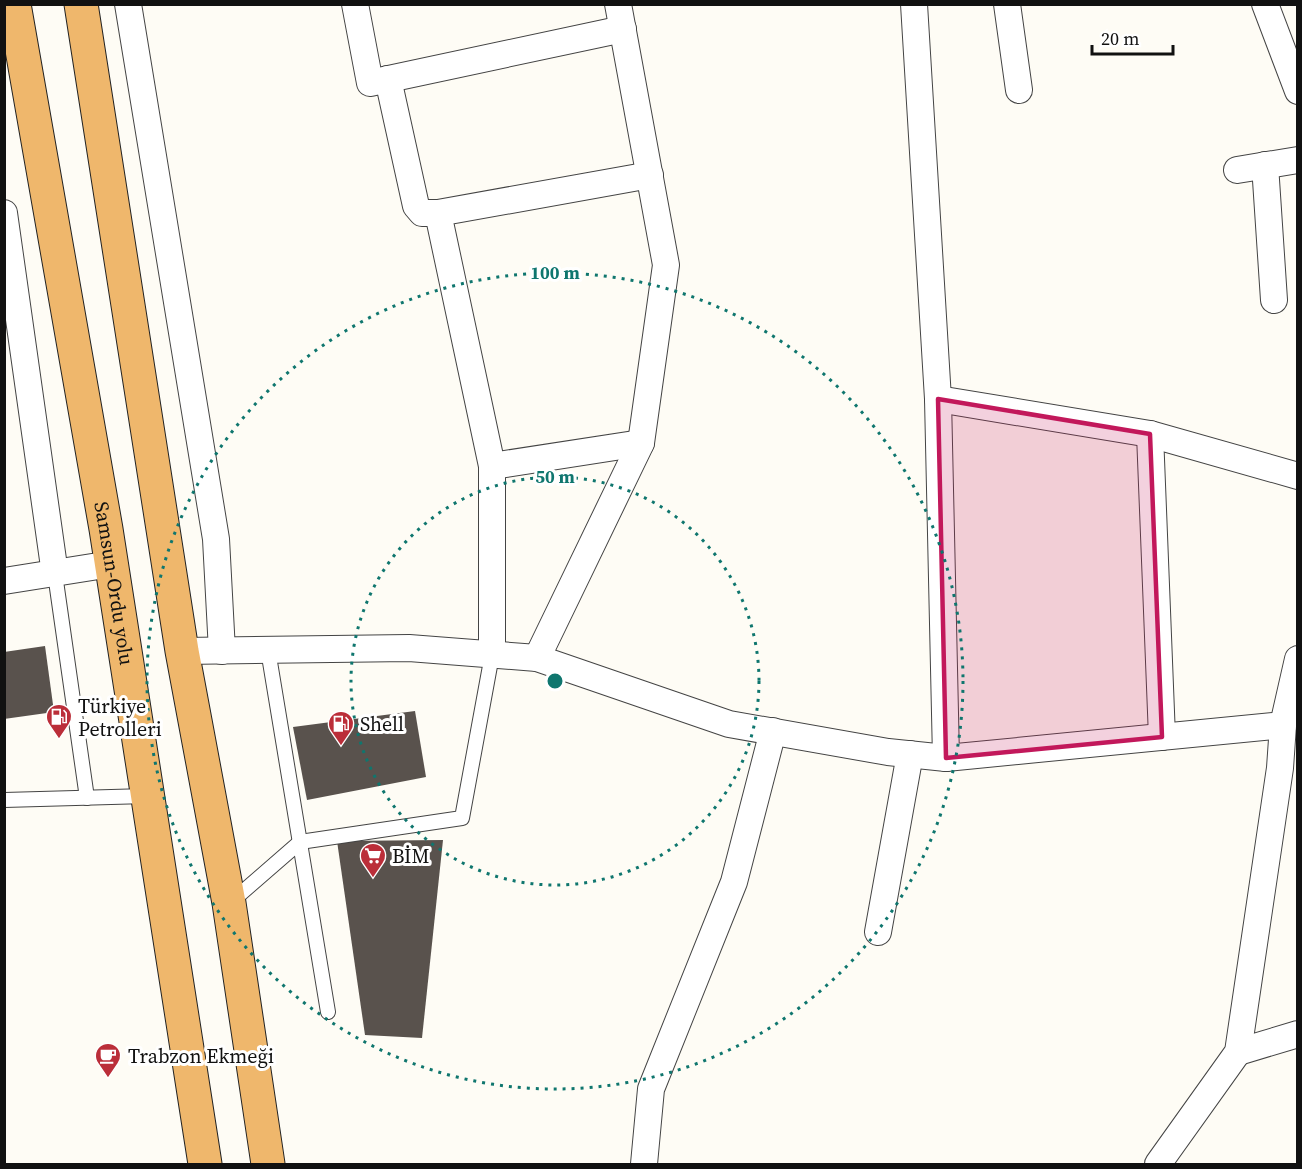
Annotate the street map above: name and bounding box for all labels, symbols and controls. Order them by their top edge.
scale bar [1092,18,1173,56]
text: 20 m [1101,26,1139,51]
text: 100 m [530,260,580,285]
text: 50 m [535,464,575,489]
street label: Samsun-Ordu yolu [87,499,141,667]
centre of rings [545,671,565,691]
place label: Türkiye Petrolleri [78,692,162,743]
fuel station icon: Türkiye Petrolleri [44,702,74,740]
fuel station icon: Shell [326,709,356,747]
place label: Shell [360,710,404,738]
supermarket icon: BİM [358,841,388,879]
place label: BİM [392,842,430,870]
cafe icon: Trabzon Ekmeği [93,1041,123,1079]
place label: Trabzon Ekmeği [128,1042,274,1070]

